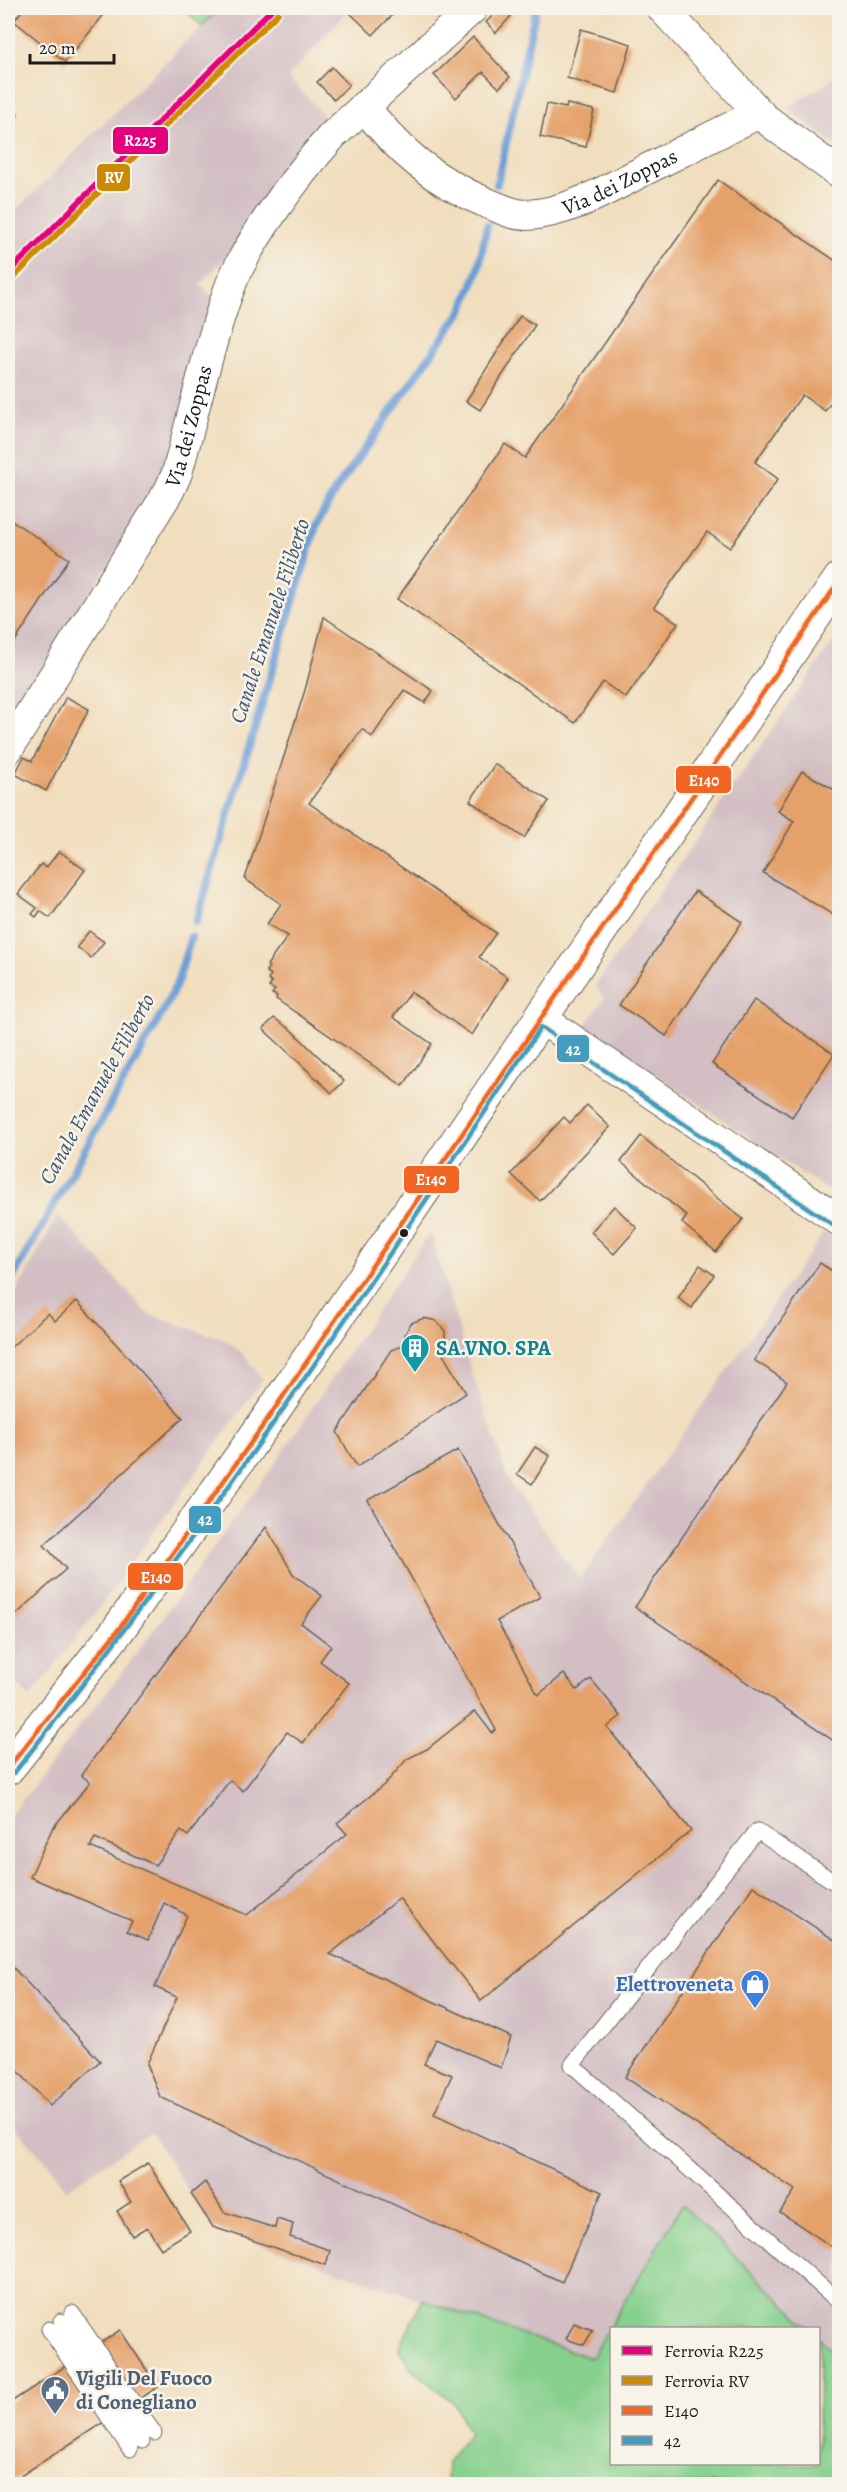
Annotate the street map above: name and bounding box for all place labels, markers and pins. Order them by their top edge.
unlabelled marker [398,1227,410,1239]
building icon: SA.VNO. SPA [399,1332,431,1374]
place label: SA.VNO. SPA [436,1334,552,1362]
shop icon: Elettroveneta [739,1968,771,2010]
place label: Elettroveneta [615,1970,735,1998]
place label: Vigili Del Fuoco di Conegliano [75,2364,213,2416]
public building icon: Vigili Del Fuoco di Conegliano [39,2374,71,2416]

